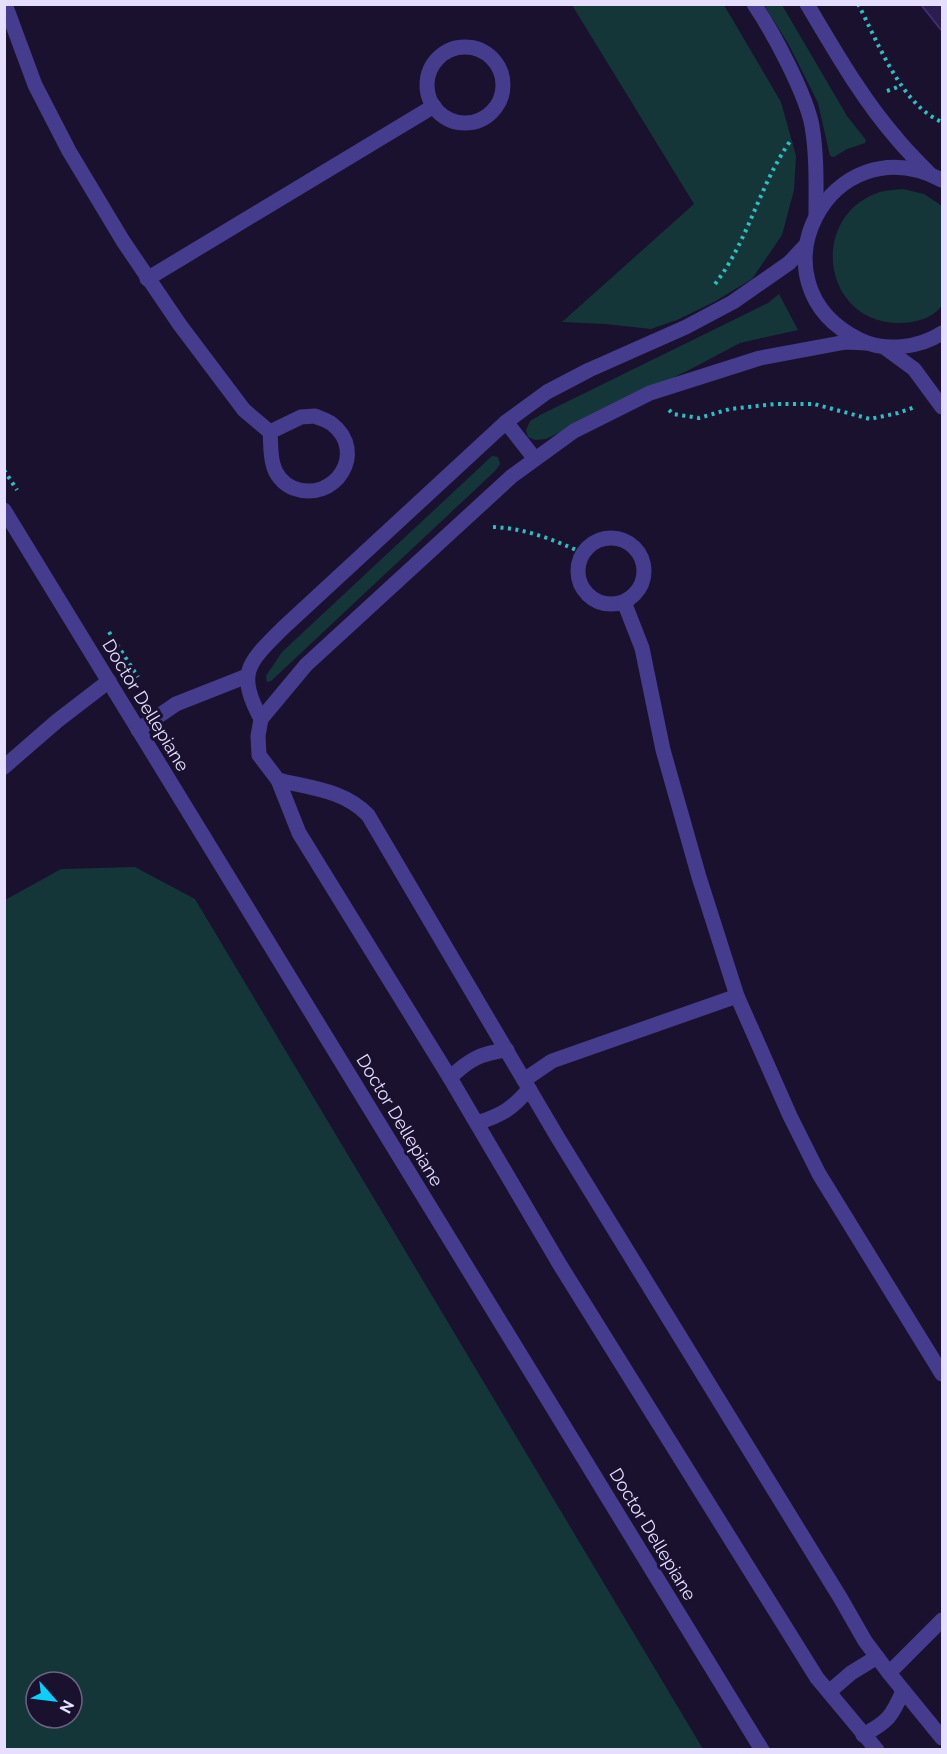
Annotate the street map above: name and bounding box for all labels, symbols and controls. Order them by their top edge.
street label: Doctor Dellepiane [98,635,194,775]
street label: Doctor Dellepiane [352,1050,448,1190]
street label: Doctor Dellepiane [605,1464,701,1604]
north arrow [24,1670,84,1730]
text: N [56,1697,78,1717]

